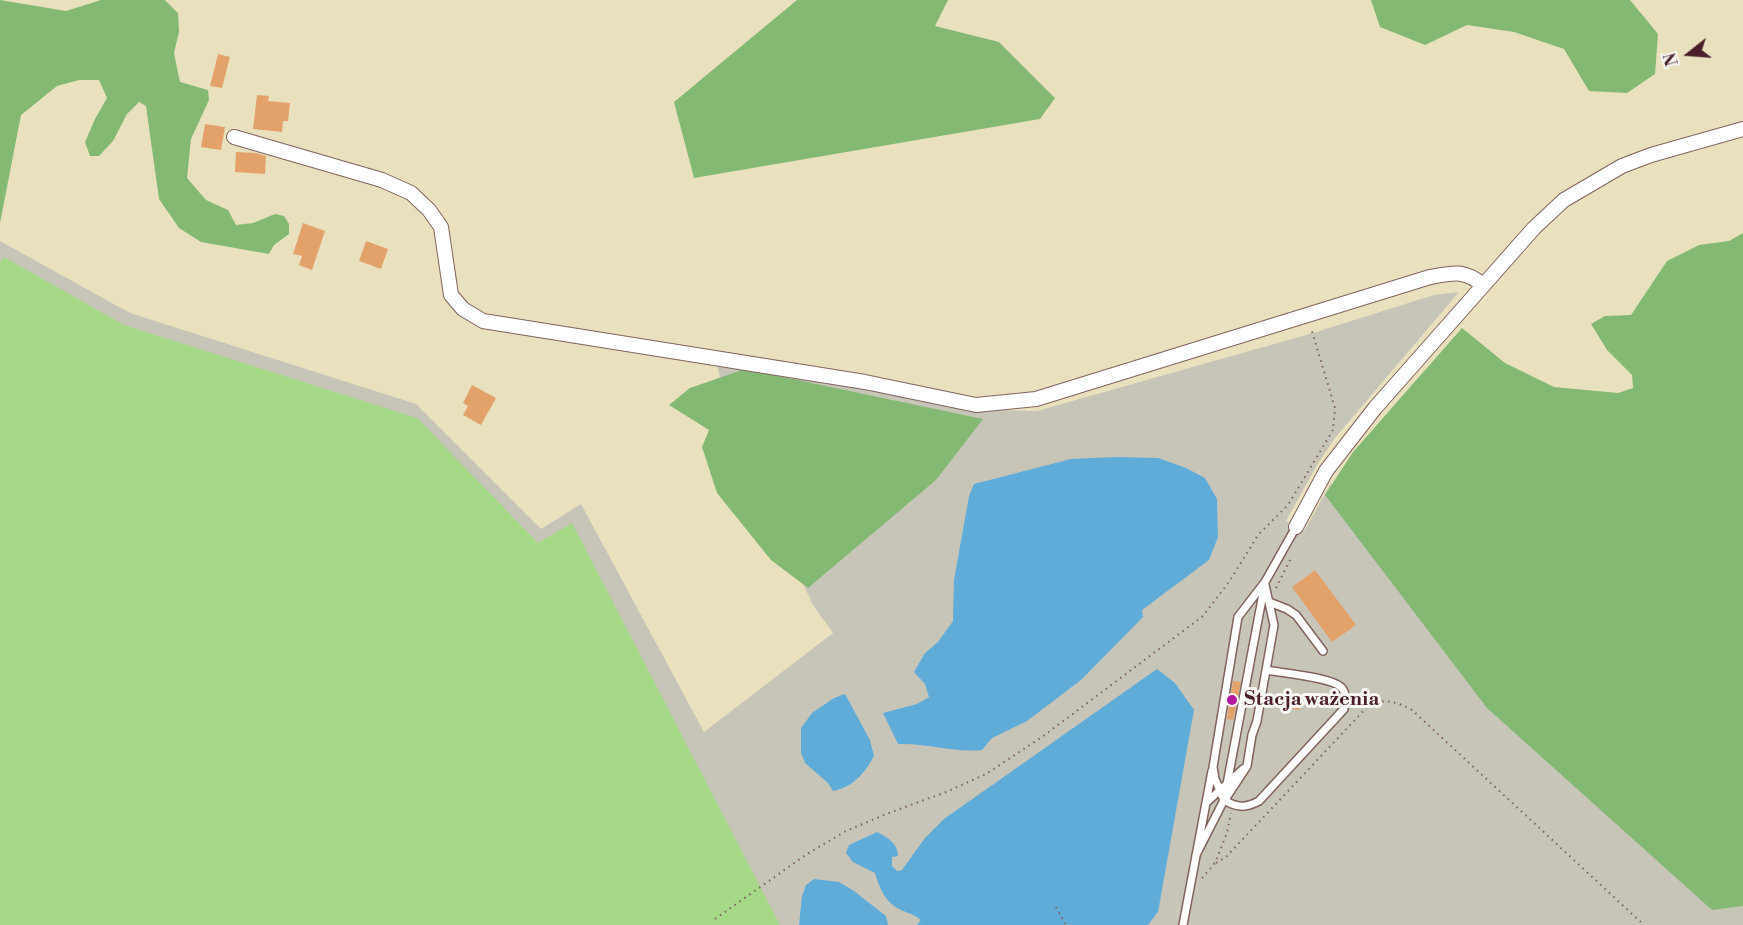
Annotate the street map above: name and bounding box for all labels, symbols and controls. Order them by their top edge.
north arrow [1659,24,1719,84]
text: N [1660,50,1683,68]
place label: Stacja ważenia [1244,688,1379,712]
marker: Stacja ważenia [1225,693,1239,707]

